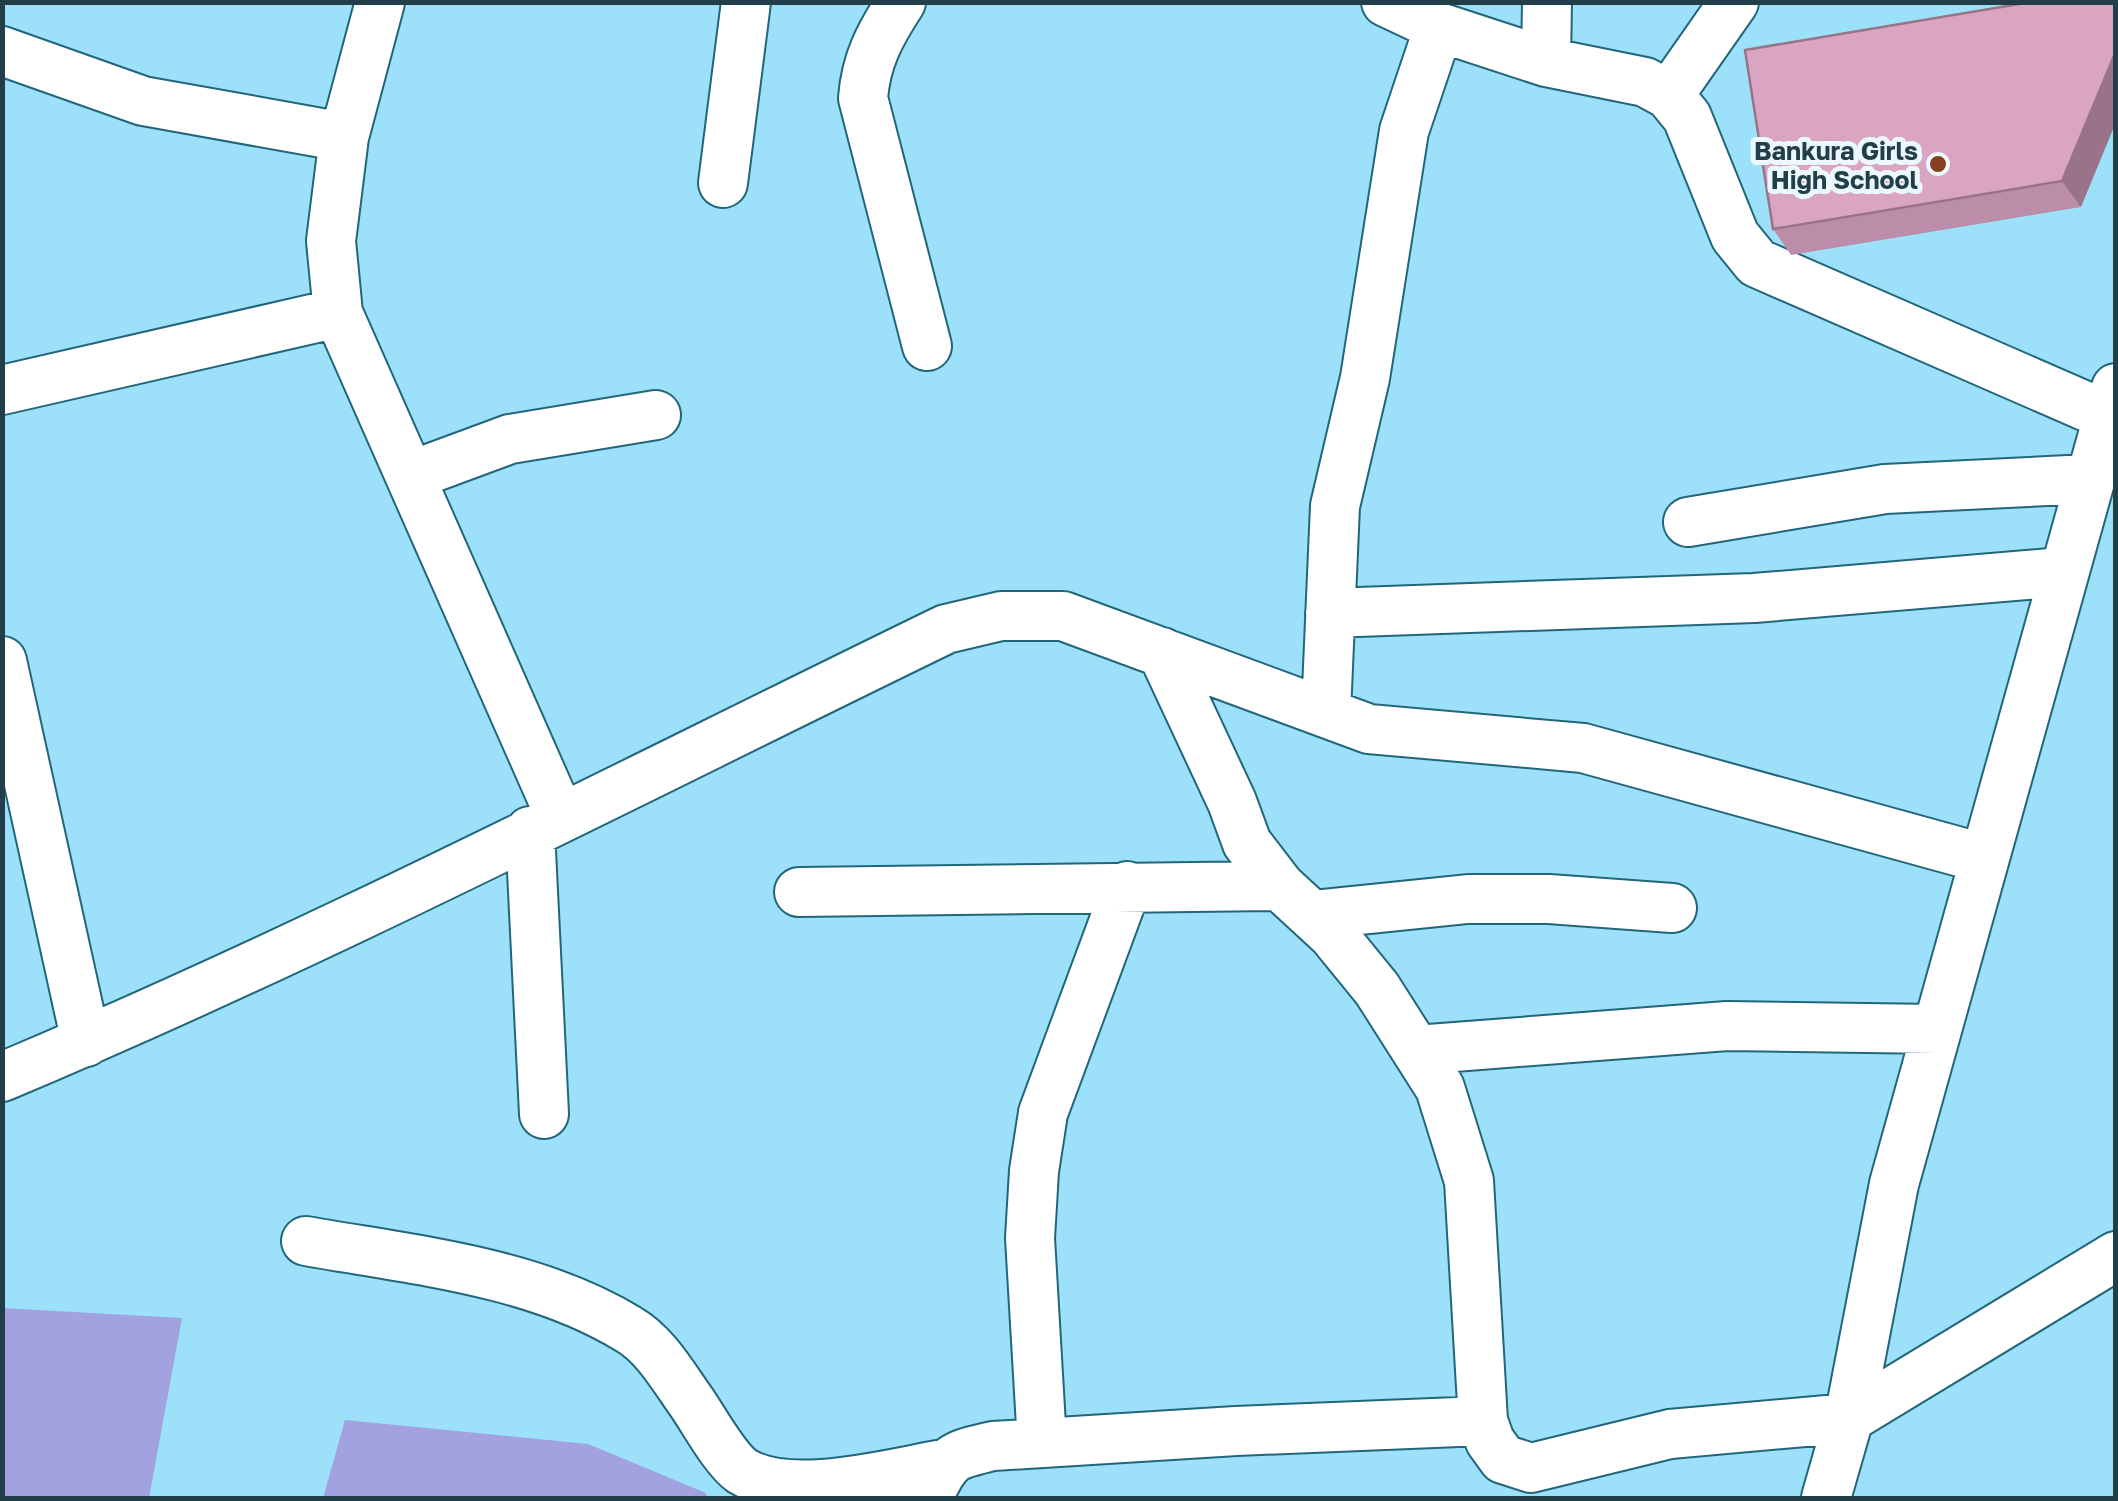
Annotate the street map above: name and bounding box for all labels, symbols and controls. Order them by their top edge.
place label: Bankura Girls High School [1754,135,1918,195]
marker: Bankura Girls High School [1927,153,1949,175]

